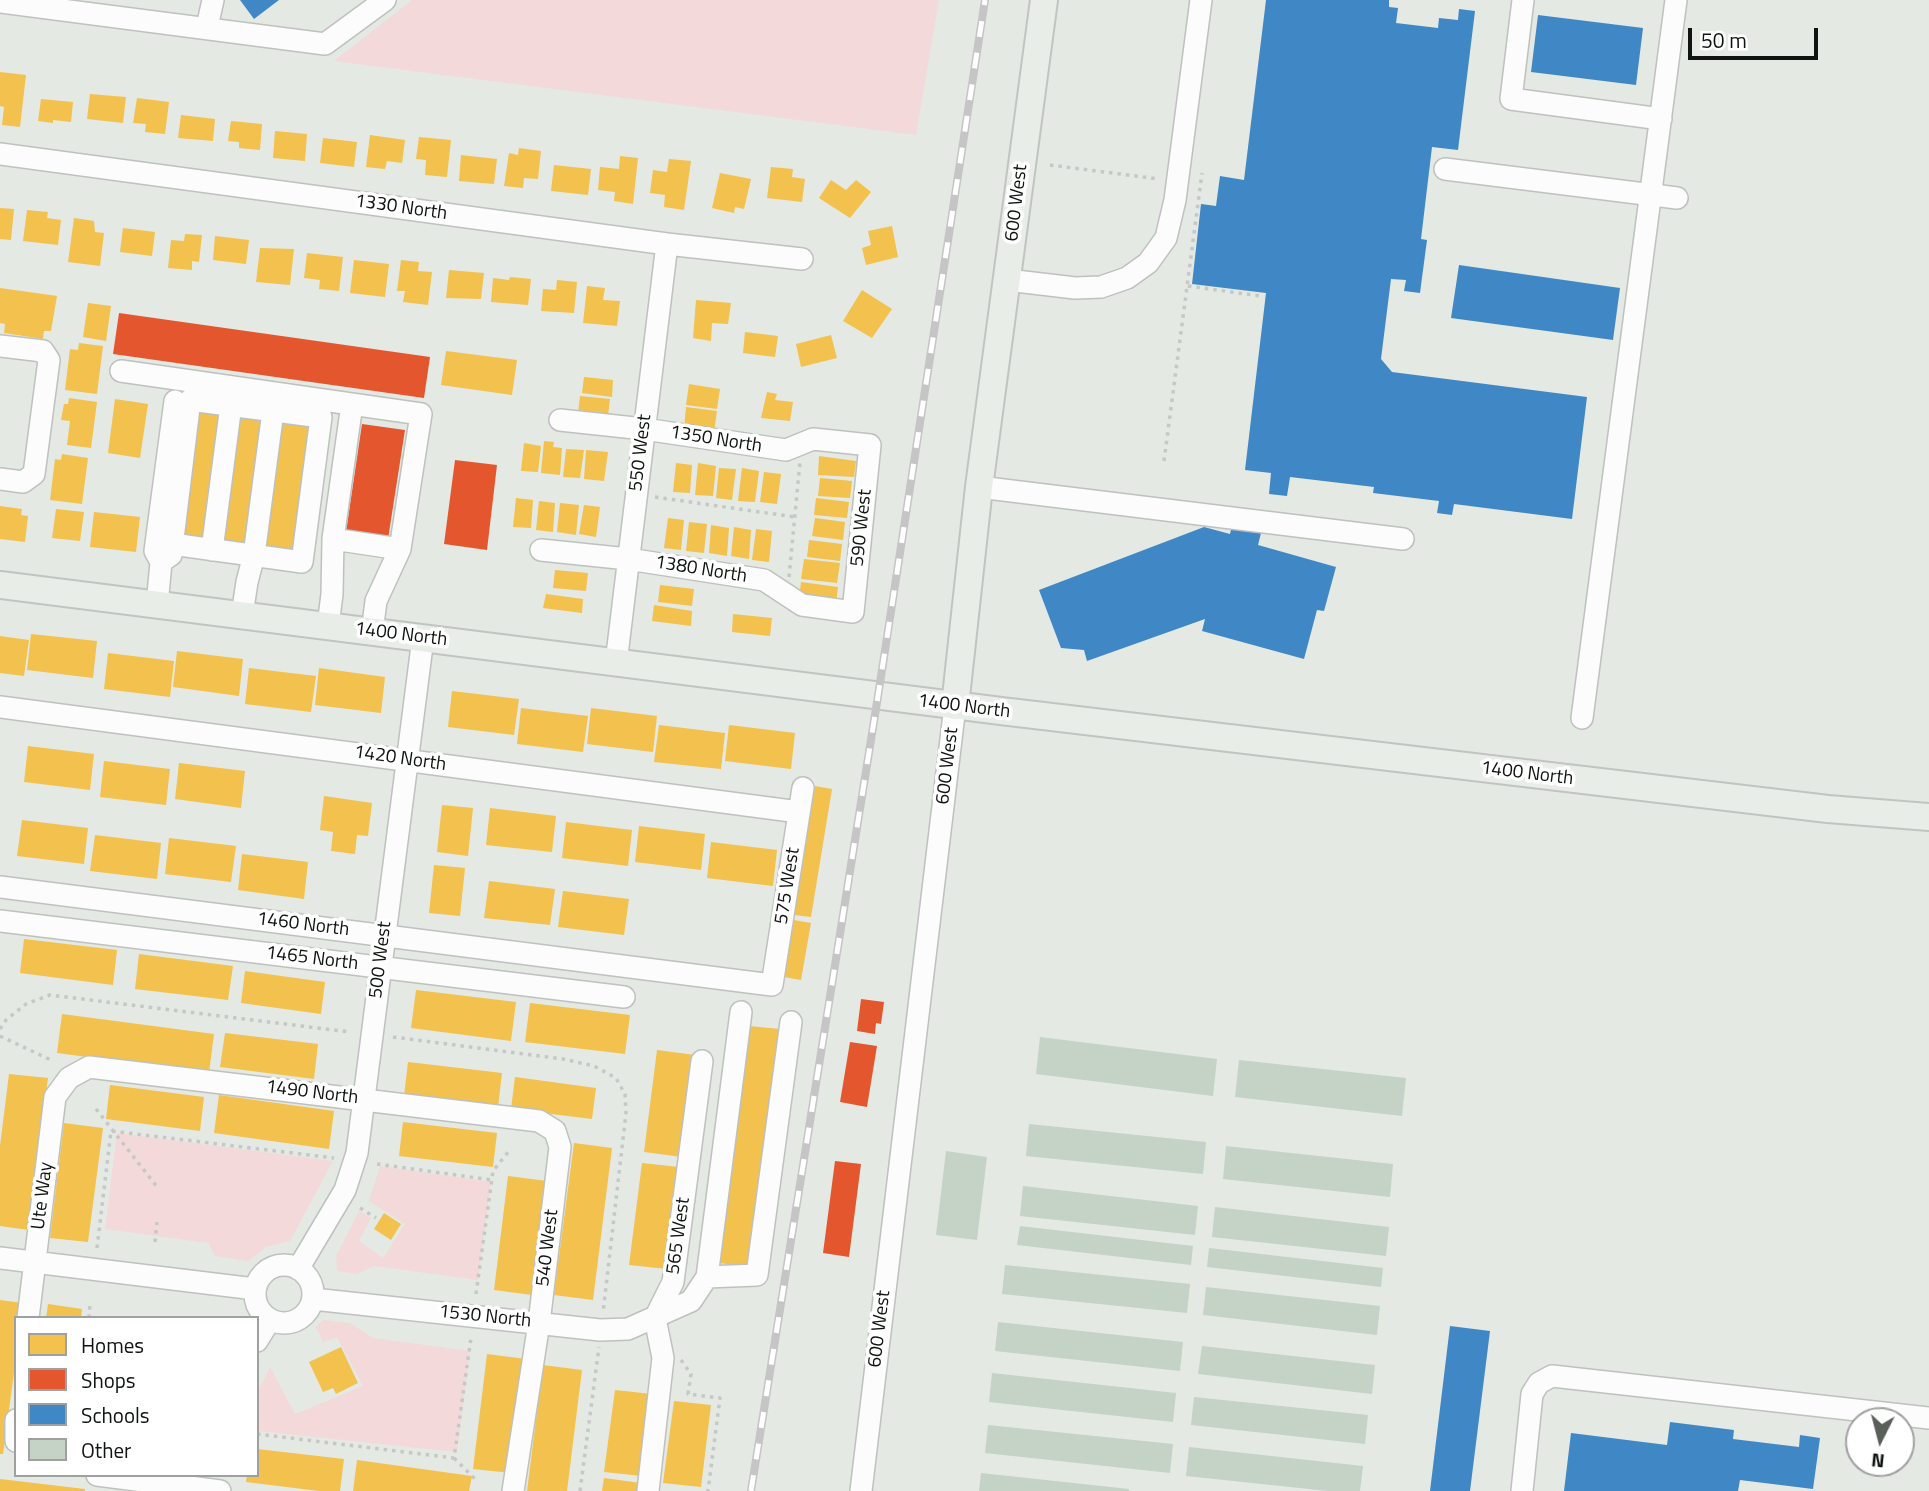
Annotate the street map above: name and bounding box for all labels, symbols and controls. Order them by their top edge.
scale bar [1691,14,1820,58]
text: 50 m [1701,24,1747,56]
street label: 600 West [1001,163,1033,243]
street label: 1330 North [353,190,449,226]
street label: 550 West [625,413,657,493]
street label: 1350 North [668,421,764,459]
street label: 590 West [847,488,877,568]
street label: 1380 North [653,551,749,589]
street label: 1400 North [353,618,449,652]
street label: 1400 North [916,690,1012,724]
street label: 600 West [932,726,964,806]
street label: 1420 North [352,741,448,777]
street label: 1400 North [1479,757,1575,791]
street label: 575 West [771,846,805,926]
street label: 1460 North [255,908,351,942]
street label: 500 West [365,920,397,1000]
street label: 1465 North [264,942,360,976]
street label: 1490 North [264,1076,360,1110]
street label: Ute Way [28,1161,58,1231]
street label: 565 West [662,1196,696,1276]
street label: 540 West [532,1208,564,1288]
street label: 600 West [864,1289,896,1369]
street label: 1530 North [438,1301,532,1333]
legend [14,1316,259,1477]
text: Homes [81,1329,144,1361]
text: Shops [81,1364,136,1396]
text: Schools [81,1399,150,1431]
north arrow [1845,1407,1915,1477]
text: Other [81,1434,131,1466]
text: N [1870,1446,1886,1477]

